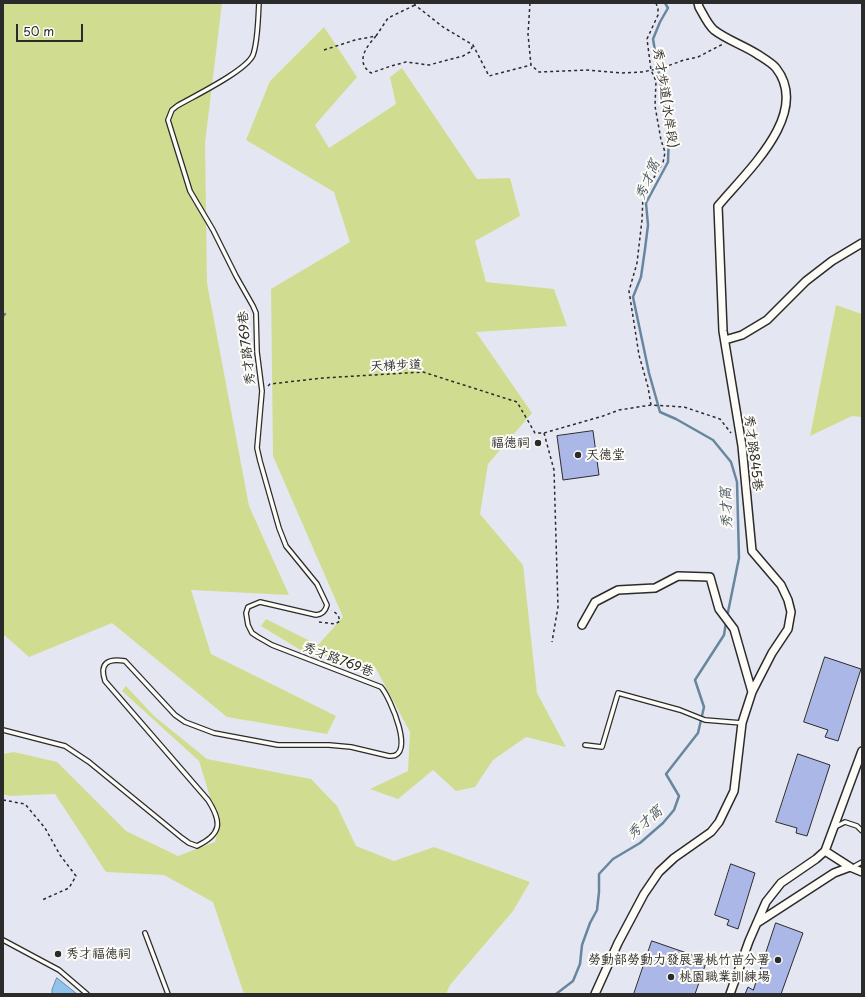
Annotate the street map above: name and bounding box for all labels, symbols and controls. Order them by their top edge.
scale bar [18,16,85,42]
text: 50 m [23,22,54,40]
street label: 秀才步道(水岸段) [649,47,681,149]
water label: 秀才窩 [632,157,664,203]
street label: 秀才路769巷 [235,310,259,386]
street label: 天梯步道 [370,357,422,375]
street label: 秀才路845巷 [741,414,765,492]
place label: 福德祠 [491,435,530,451]
marker: 福德祠 [533,438,543,448]
place label: 天德堂 [586,447,625,463]
marker: 天德堂 [573,450,583,460]
water label: 秀才窩 [718,487,736,529]
street label: 秀才路769巷 [300,639,376,681]
water label: 秀才窩 [624,803,666,843]
place label: 秀才福德祠 [66,946,131,962]
marker: 秀才福德祠 [53,949,63,959]
place label: 勞動部勞動力發展署桃竹苗分署 [588,952,770,968]
marker: 勞動部勞動力發展署桃竹苗分署 [773,955,783,965]
place label: 桃園職業訓練場 [679,969,770,985]
marker: 桃園職業訓練場 [666,972,676,982]

